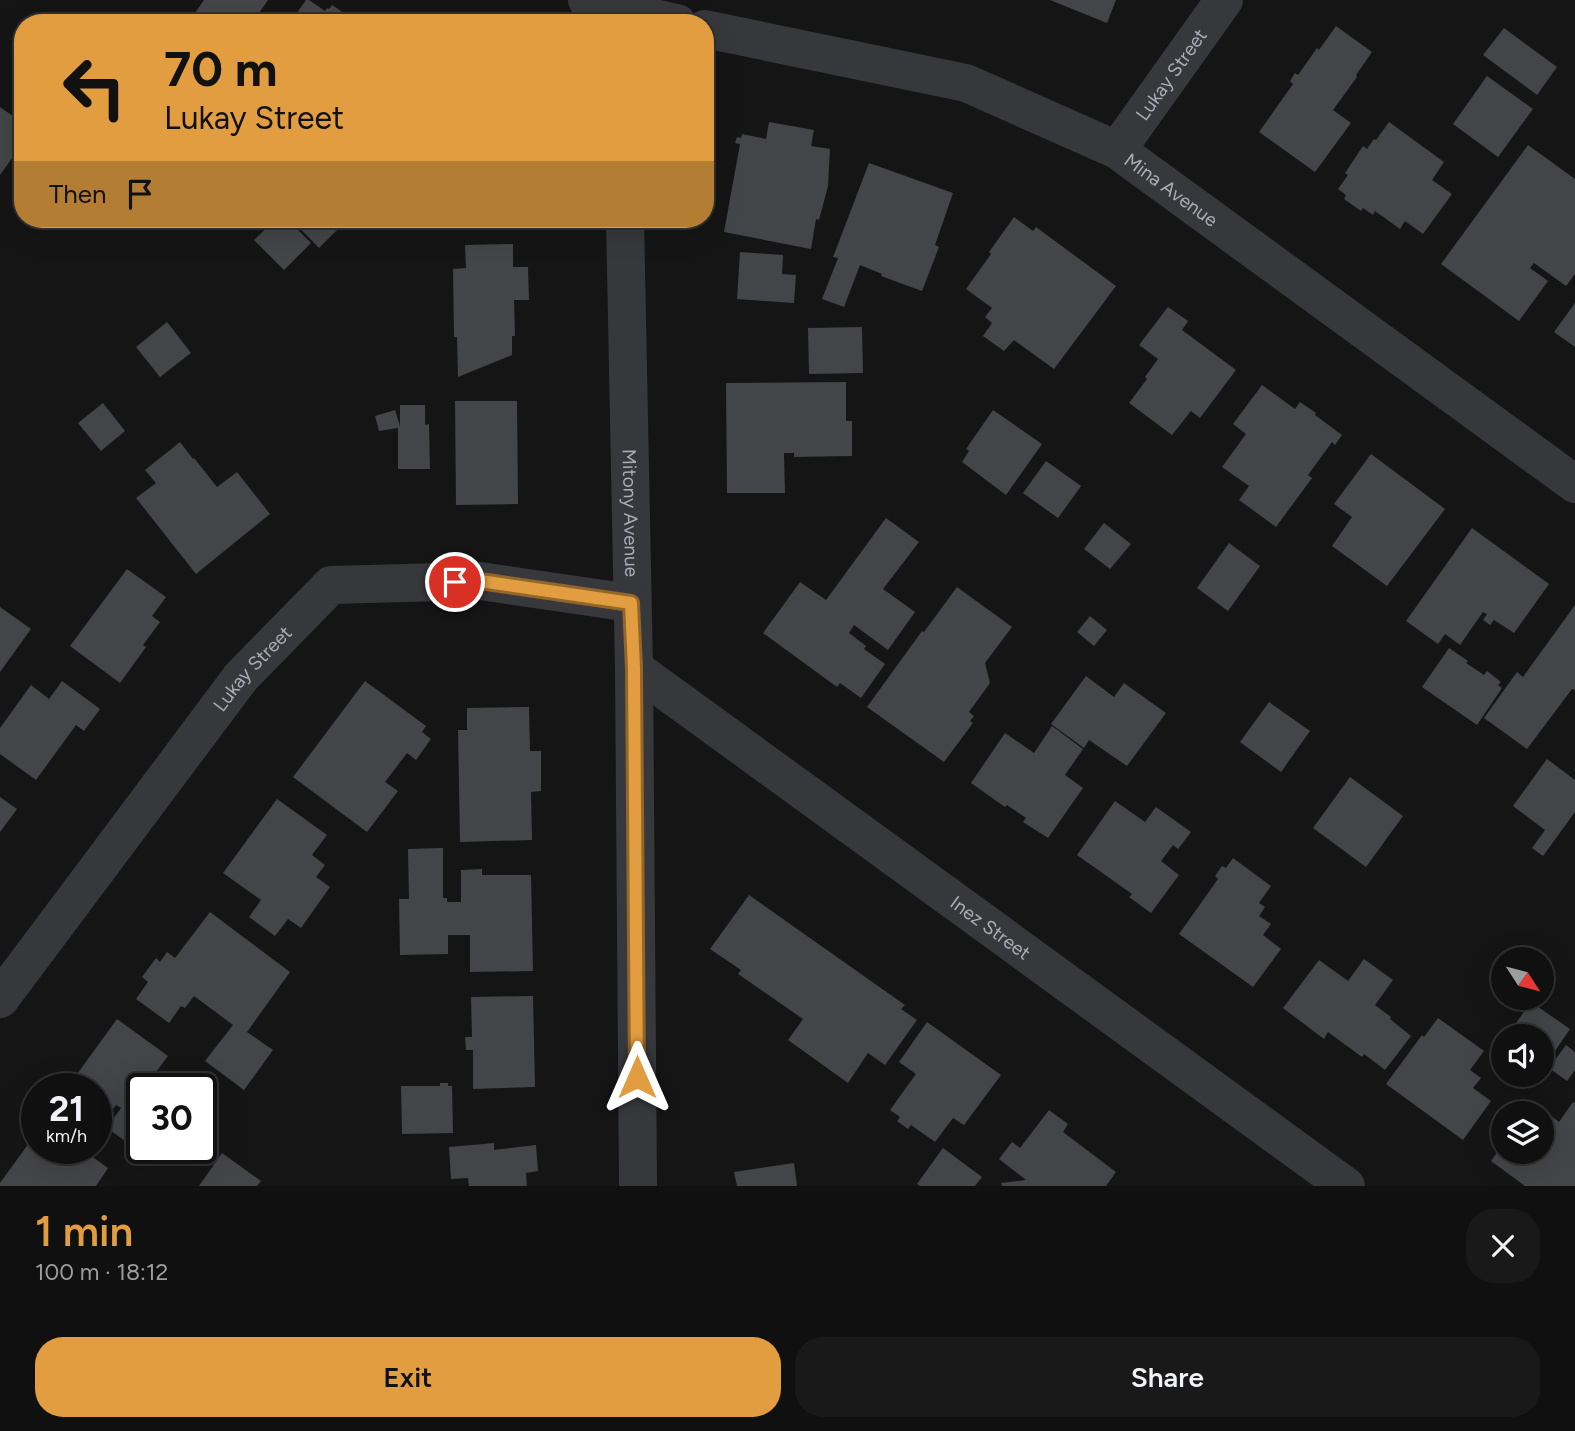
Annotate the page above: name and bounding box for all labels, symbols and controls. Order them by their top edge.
street label: Lukay Street [1131,24,1211,125]
text: 70 m [164,39,277,98]
icon: left [49,42,140,133]
text: Lukay Street [164,99,344,137]
street label: Mina Avenue [1120,148,1222,231]
icon: arrive [121,175,159,213]
text: Then [49,178,107,210]
street label: Mitony Avenue [618,449,644,577]
pin [425,552,485,612]
icon: arrive [436,563,474,601]
street label: Lukay Street [208,621,296,716]
street label: Inez Street [946,891,1035,964]
north arrow [1491,947,1554,1010]
map controls [1491,947,1554,1164]
button: sound [1491,1024,1554,1087]
position arrow [600,1040,674,1114]
speed limit sign: 30 [126,1073,217,1164]
text: 21 [49,1088,84,1130]
button: layers [1491,1101,1554,1164]
text: km/h [46,1125,87,1147]
text: 1 min [35,1206,133,1257]
button: close [1466,1209,1540,1283]
text: 100 m · 18:12 [35,1258,168,1286]
button: Exit [35,1337,781,1417]
button: Share [795,1337,1540,1417]

